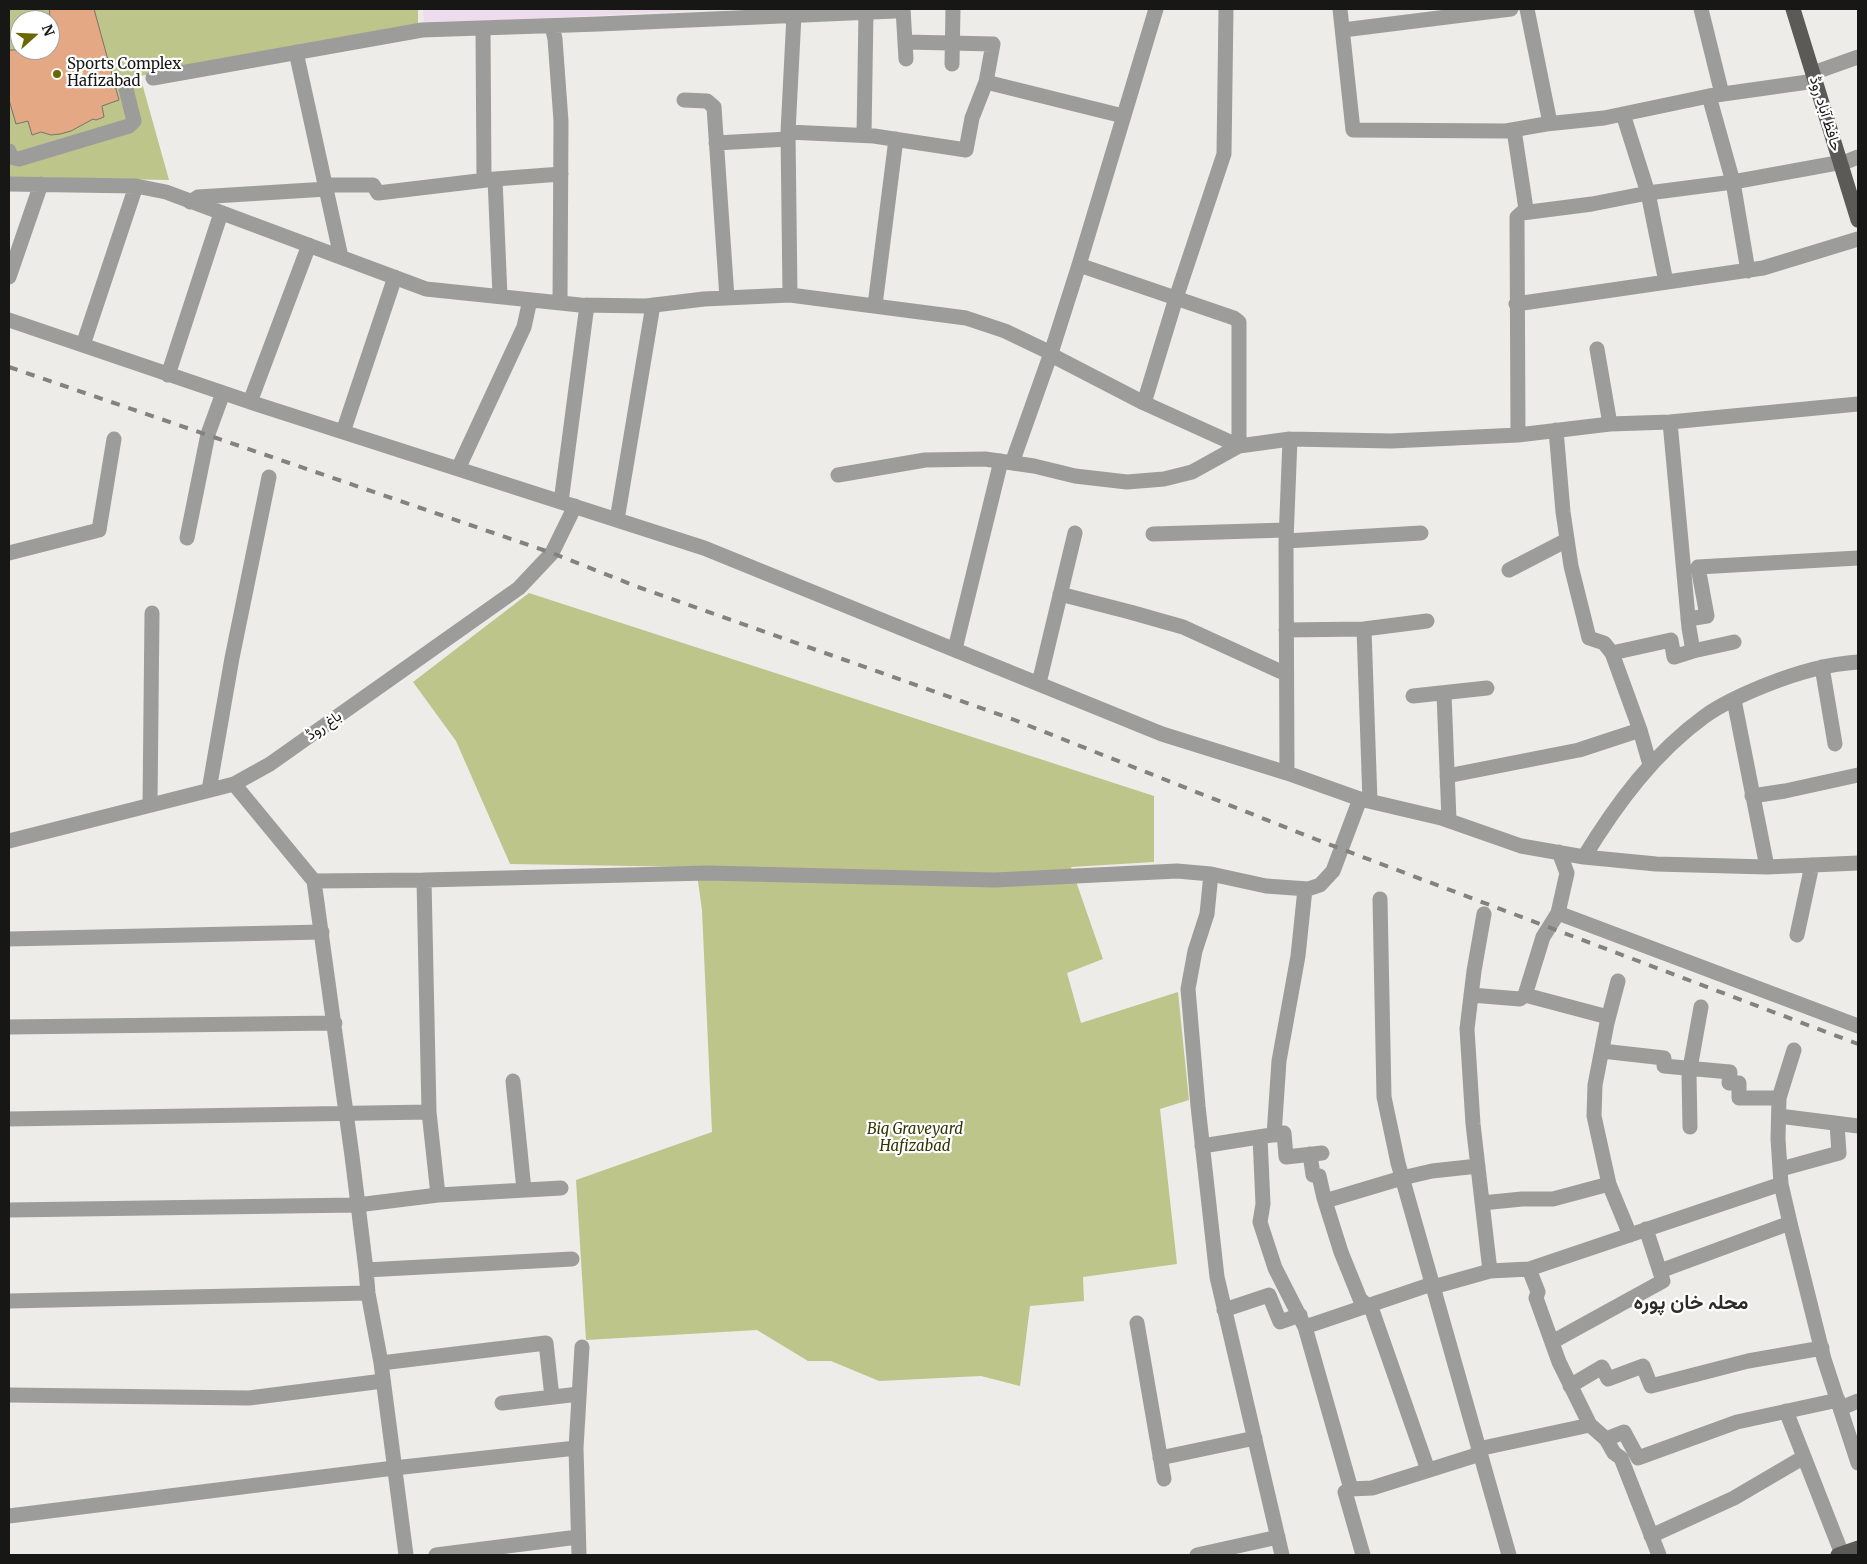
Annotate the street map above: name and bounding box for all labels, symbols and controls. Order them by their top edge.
north arrow [10,10,60,60]
text: N [38,22,59,38]
place label: Sports Complex Hafizabad [67,56,181,91]
marker: Sports Complex Hafizabad [51,68,63,80]
street label: حافظ آباد روڈ [1805,74,1845,154]
street label: باغ روڈ [303,707,345,745]
park label: Big Graveyard Hafizabad [867,1121,963,1156]
district label: محلہ خان پورہ [1634,1291,1748,1315]

